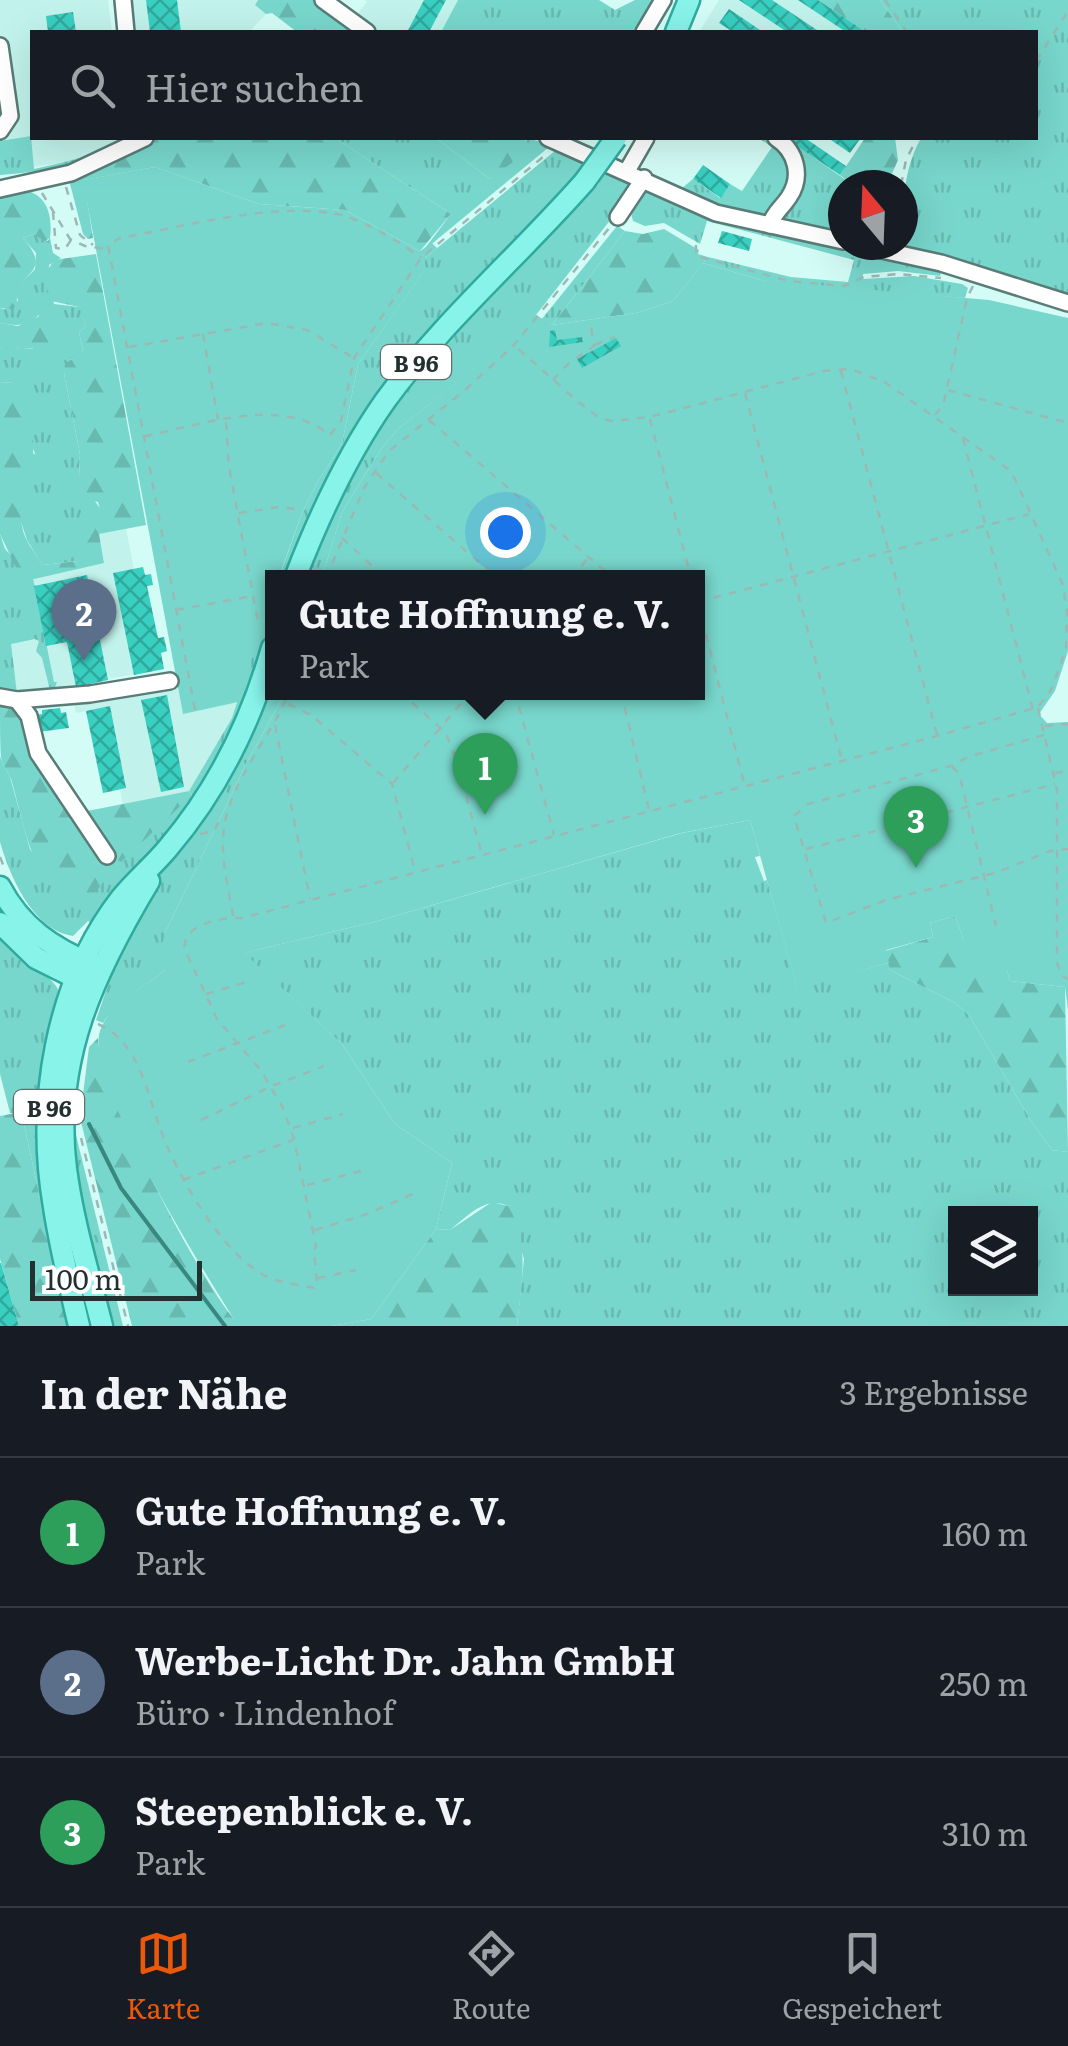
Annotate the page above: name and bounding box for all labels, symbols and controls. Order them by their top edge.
search box [30,30,1038,140]
text: Hier suchen [145,57,364,114]
icon: search [65,58,120,113]
north arrow [828,170,918,260]
road number: B 96 [381,345,451,379]
your location [480,507,531,558]
popup [265,570,705,700]
pin: 2 [52,578,116,661]
text: Gute Hoffnung e. V. [299,583,671,640]
text: Park [299,640,369,688]
pin: 1 [452,732,518,815]
pin: 3 [884,786,948,868]
road number: B 96 [14,1090,84,1124]
map controls [948,1206,1038,1296]
button: layers [948,1206,1038,1296]
scale bar [30,1256,202,1300]
text: 100 m [45,1257,122,1299]
text: In der Nähe [40,1360,288,1422]
text: 3 Ergebnisse [839,1367,1028,1415]
text: Gute Hoffnung e. V. [135,1480,508,1537]
text: 1 [66,1508,79,1556]
text: 160 m [942,1508,1028,1556]
text: Park [135,1537,205,1585]
text: Werbe-Licht Dr. Jahn GmbH [135,1630,676,1687]
text: 2 [64,1658,81,1706]
text: 250 m [940,1658,1028,1706]
text: Büro · Lindenhof [135,1687,394,1735]
text: Steepenblick e. V. [135,1780,473,1837]
text: 3 [64,1808,81,1856]
text: 310 m [942,1808,1028,1856]
text: Park [135,1837,205,1885]
tab: Karte [126,1926,200,2028]
tab: Route [452,1926,530,2028]
tab: Gespeichert [782,1926,942,2028]

